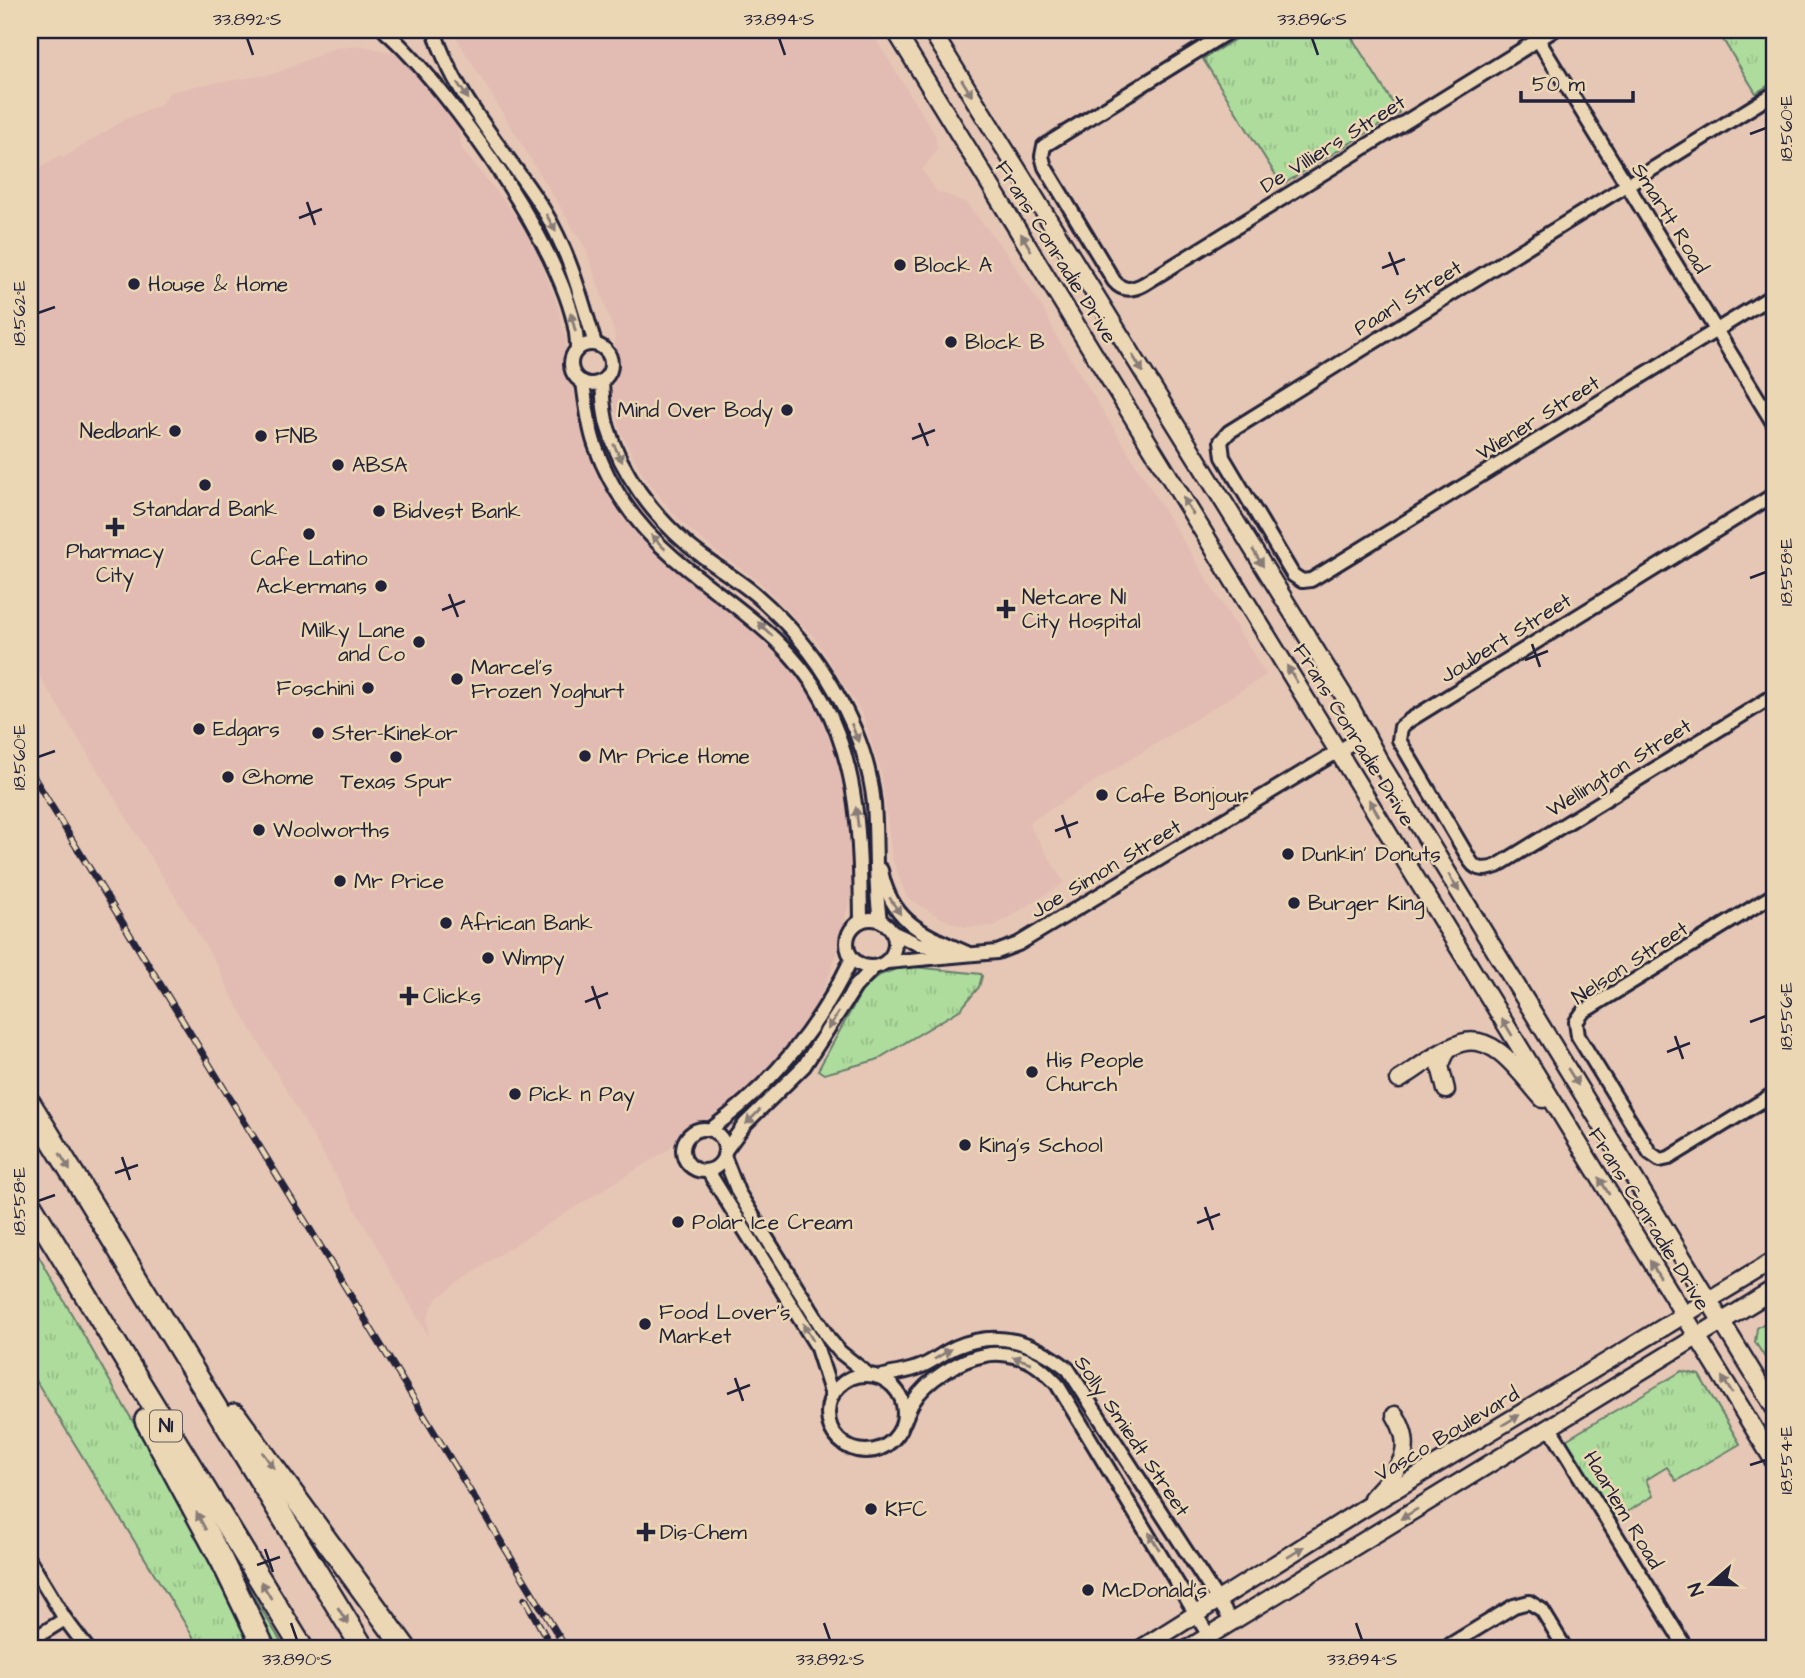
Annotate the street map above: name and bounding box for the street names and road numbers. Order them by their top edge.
street label: De Villiers Street [1255,87,1412,200]
street label: Frans Conradie Drive [988,155,1124,349]
street label: Smartt Road [1624,157,1716,279]
street label: Paarl Street [1348,253,1468,343]
street label: Wiener Street [1471,368,1606,468]
street label: Joubert Street [1435,586,1578,690]
street label: Frans Conradie Drive [1286,638,1422,832]
street label: Wellington Street [1541,711,1699,826]
street label: Joe Simon Street [1025,812,1187,926]
street label: Nelson Street [1566,914,1694,1012]
street label: Frans Conradie Drive [1581,1122,1717,1316]
street label: Solly Smiedt Street [1066,1350,1197,1524]
street label: Vasco Boulevard [1369,1379,1525,1489]
road number: N1 [150,1410,182,1442]
street label: Haarlem Road [1576,1445,1670,1575]

